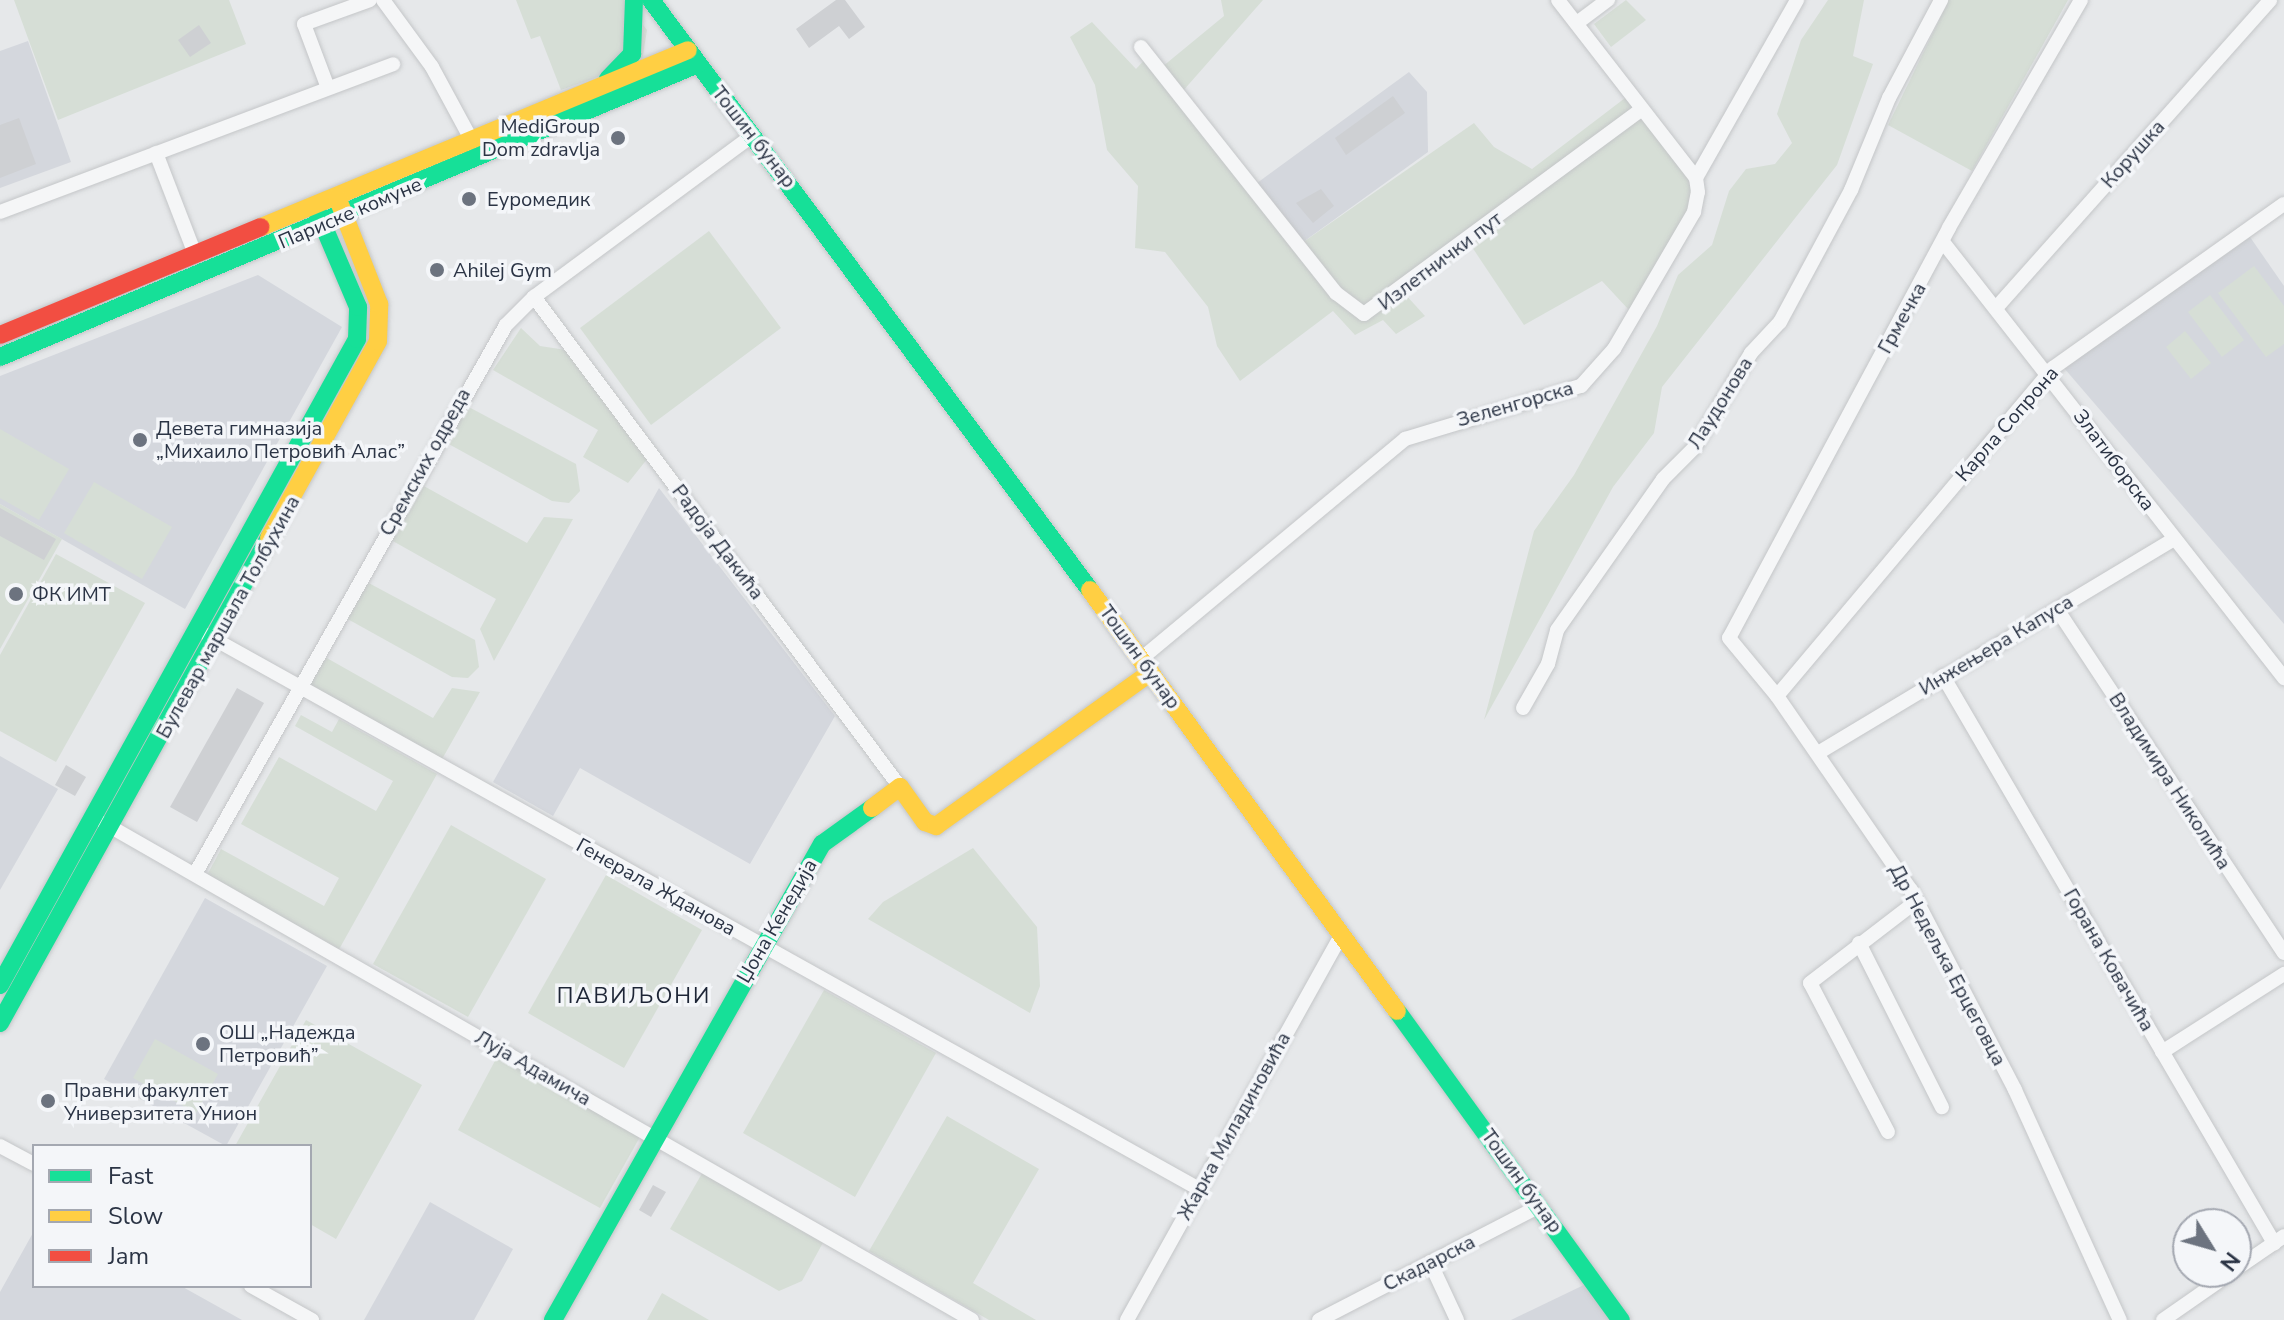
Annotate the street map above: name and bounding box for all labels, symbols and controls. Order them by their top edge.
street label: Тошин бунар [707,81,801,193]
place label: MediGroup Dom zdravlja [482,114,600,161]
street label: Корушка [2096,115,2170,193]
marker: MediGroup Dom zdravlja [607,127,629,149]
street label: Париске комуне [275,172,425,254]
place label: Еуромедик [487,187,590,211]
marker: Еуромедик [458,188,480,210]
street label: Излетнички пут [1373,207,1507,315]
place label: Ahilej Gym [453,258,552,282]
marker: Ahilej Gym [428,261,446,279]
street label: Грмечка [1873,278,1931,358]
street label: Лаудонова [1682,353,1758,453]
street label: Карла Сопрона [1951,362,2063,486]
street label: Зеленгорска [1454,376,1576,432]
street label: Сремских одреда [374,384,476,540]
street label: Златиборска [2068,405,2160,515]
place label: Девета гимназија „Михаило Петровић Алас” [156,416,405,463]
marker: Девета гимназија „Михаило Петровић Алас” [131,431,149,449]
street label: Радоја Дакића [667,480,769,604]
street label: Булевар маршала Толбухина [151,492,305,742]
place label: ФК ИМТ [32,582,111,606]
marker: ФК ИМТ [7,585,25,603]
street label: Инжењера Капуса [1915,590,2077,700]
street label: Тошин бунар [1094,600,1186,714]
street label: Владимира Николића [2104,688,2236,874]
street label: Генерала Жданова [572,833,740,941]
street label: Џона Кенедија [732,855,822,987]
street label: Др Недељка Ерцеговца [1885,860,2011,1070]
street label: Горана Ковачића [2058,884,2160,1036]
district label: ПАВИЉОНИ [557,984,711,1010]
place label: ОШ „Надежда Петровић” [219,1020,355,1067]
street label: Луја Адамича [471,1025,595,1111]
street label: Жарка Миладиновића [1172,1028,1296,1224]
marker: ОШ „Надежда Петровић” [194,1035,212,1053]
place label: Правни факултет Универзитета Унион [64,1078,257,1125]
marker: Правни факултет Универзитета Унион [39,1092,57,1110]
street label: Тошин бунар [1476,1124,1568,1238]
legend [32,1144,312,1288]
text: Fast [108,1160,153,1192]
text: Slow [108,1200,163,1232]
north arrow [2172,1208,2252,1288]
street label: Скадарска [1379,1230,1479,1296]
text: Jam [108,1240,149,1272]
text: N [2213,1246,2247,1277]

